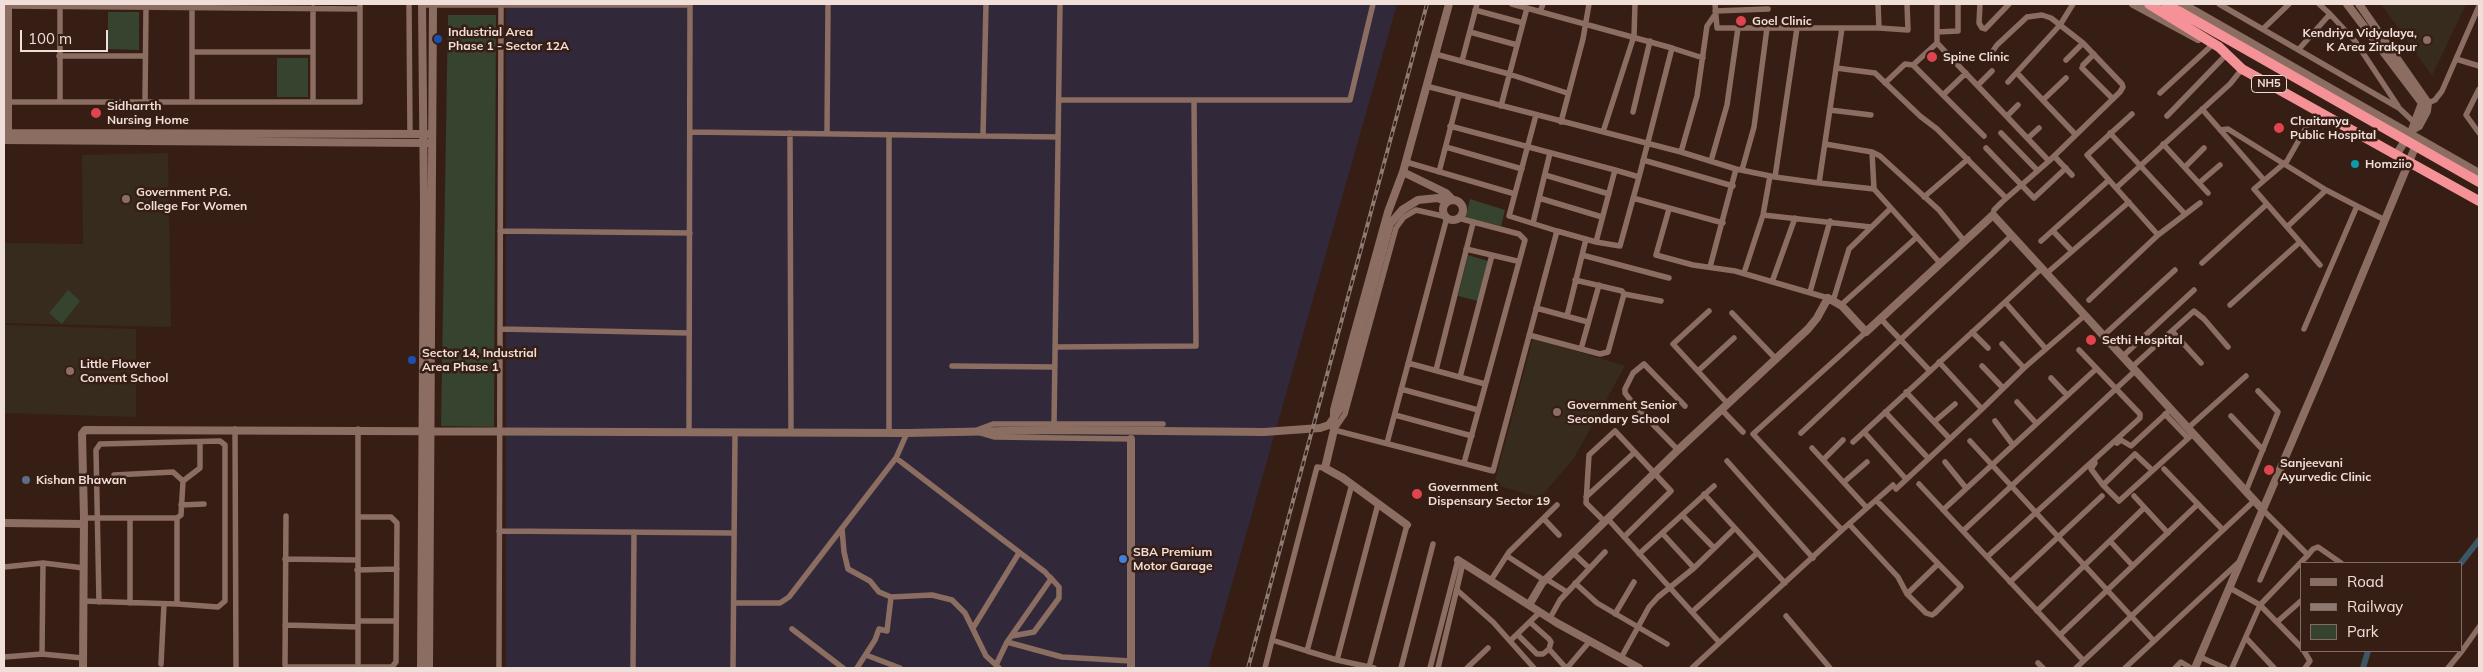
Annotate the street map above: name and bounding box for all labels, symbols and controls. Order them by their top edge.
marker: Goel Clinic [1734,14,1748,28]
place label: Goel Clinic [1752,14,1812,28]
scale bar [22,20,110,52]
place label: Industrial Area Phase 1 - Sector 12A [448,25,569,53]
place label: Kendriya Vidyalaya, K Area Zirakpur [2303,26,2417,54]
text: 100 m [28,29,72,48]
marker: Industrial Area Phase 1 - Sector 12A [432,33,444,45]
marker: Kendriya Vidyalaya, K Area Zirakpur [2421,34,2433,46]
marker: Spine Clinic [1925,50,1939,64]
place label: Spine Clinic [1943,50,2009,64]
road number: NH5 [2252,76,2286,92]
place label: Sidharrth Nursing Home [107,99,189,127]
marker: Sidharrth Nursing Home [89,106,103,120]
place label: Chaitanya Public Hospital [2290,114,2376,142]
marker: Chaitanya Public Hospital [2272,121,2286,135]
place label: Homziio [2365,157,2412,171]
marker: Homziio [2349,158,2361,170]
place label: Government P.G. College For Women [136,185,247,213]
marker: Government P.G. College For Women [120,193,132,205]
marker: Sethi Hospital [2084,333,2098,347]
place label: Sethi Hospital [2102,333,2183,347]
place label: Sector 14, Industrial Area Phase 1 [422,346,537,374]
marker: Sector 14, Industrial Area Phase 1 [406,354,418,366]
place label: Little Flower Convent School [80,357,168,385]
marker: Little Flower Convent School [64,365,76,377]
place label: Government Senior Secondary School [1567,398,1677,426]
marker: Government Senior Secondary School [1551,406,1563,418]
place label: Sanjeevani Ayurvedic Clinic [2280,456,2371,484]
marker: Sanjeevani Ayurvedic Clinic [2262,463,2276,477]
place label: Kishan Bhawan [36,473,126,487]
marker: Kishan Bhawan [20,474,32,486]
place label: Government Dispensary Sector 19 [1428,480,1550,508]
marker: Government Dispensary Sector 19 [1410,487,1424,501]
place label: SBA Premium Motor Garage [1133,545,1213,573]
marker: SBA Premium Motor Garage [1117,553,1129,565]
legend [2300,562,2463,652]
text: Road [2347,572,2384,591]
text: Railway [2347,597,2403,616]
text: Park [2347,622,2379,641]

